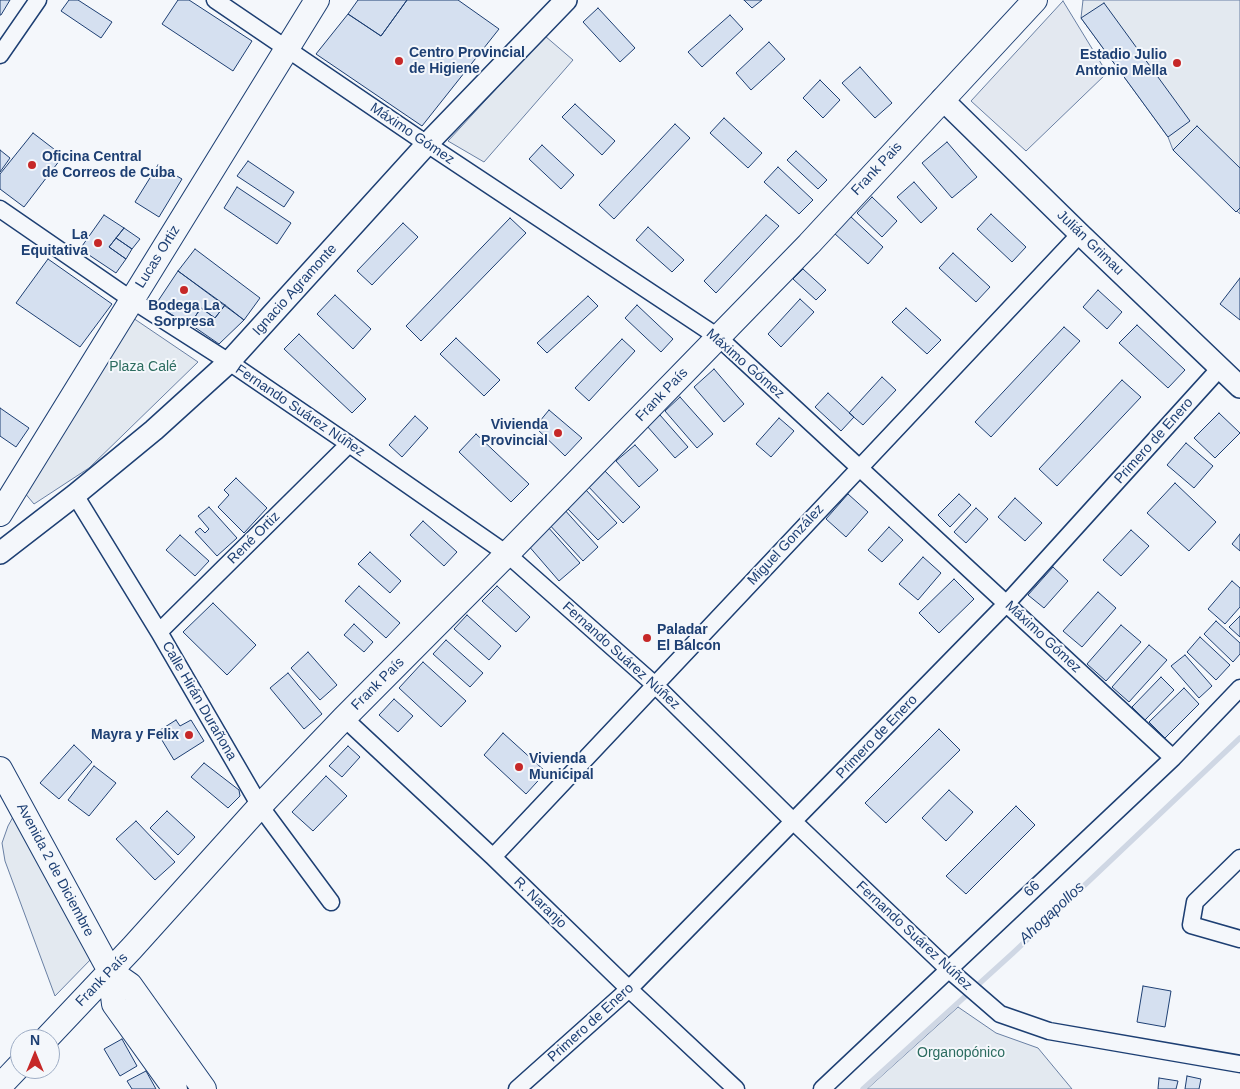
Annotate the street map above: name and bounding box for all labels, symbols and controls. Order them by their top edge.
place label: Centro Provincial de Higiene [409,45,525,78]
place label: Estadio Julio Antonio Mella [1075,47,1167,80]
marker: Centro Provincial de Higiene [393,55,405,67]
marker: Estadio Julio Antonio Mella [1171,57,1183,69]
street label: Máximo Gómez [367,100,457,168]
street label: Frank Pais [848,139,906,199]
place label: Oficina Central de Correos de Cuba [42,149,175,182]
marker: Oficina Central de Correos de Cuba [26,159,38,171]
street label: Julián Grimau [1053,207,1127,279]
street label: Lucas Ortiz [132,223,184,291]
place label: La Equitativa [21,227,88,260]
marker: La Equitativa [92,237,104,249]
street label: Ignacio Agramonte [249,241,341,339]
marker: Bodega La Sorpresa [178,284,190,296]
place label: Bodega La Sorpresa [148,298,220,331]
street label: Máximo Gómez [703,326,787,402]
park label: Plaza Calé [109,359,177,375]
street label: Fernando Suárez Núñez [232,361,368,461]
street label: Frank País [632,365,692,425]
street label: Primero de Enero [1111,395,1197,487]
place label: Vivienda Provincial [481,417,548,450]
marker: Vivienda Provincial [552,427,564,439]
street label: Miguel González [744,501,828,589]
street label: René Ortiz [224,508,284,568]
street label: Máximo Gómez [1001,597,1085,677]
street label: Fernando Suárez Núñez [559,599,683,713]
place label: Paladar El Balcon [657,622,721,654]
marker: Paladar El Balcon [641,632,653,644]
street label: Calle Hirán Durañona [158,639,240,763]
street label: Frank País [348,654,408,714]
street label: Primero de Enero [833,692,921,782]
place label: Mayra y Felix [91,727,179,743]
marker: Mayra y Felix [183,729,195,741]
place label: Vivienda Municipal [529,751,594,784]
marker: Vivienda Municipal [513,761,525,773]
street label: Avenida 2 de Diciembre [13,801,97,939]
street label: R. Naranjo [510,874,570,932]
street label: Fernando Suárez Núñez [852,878,976,994]
water label: Ahogapollos [1016,878,1088,948]
street label: 66 [1021,878,1043,900]
street label: Frank País [72,950,132,1010]
street label: Primero de Enero [545,980,637,1066]
north arrow [10,1029,60,1079]
text: N [30,1032,40,1048]
park label: Organopónico [917,1045,1005,1061]

